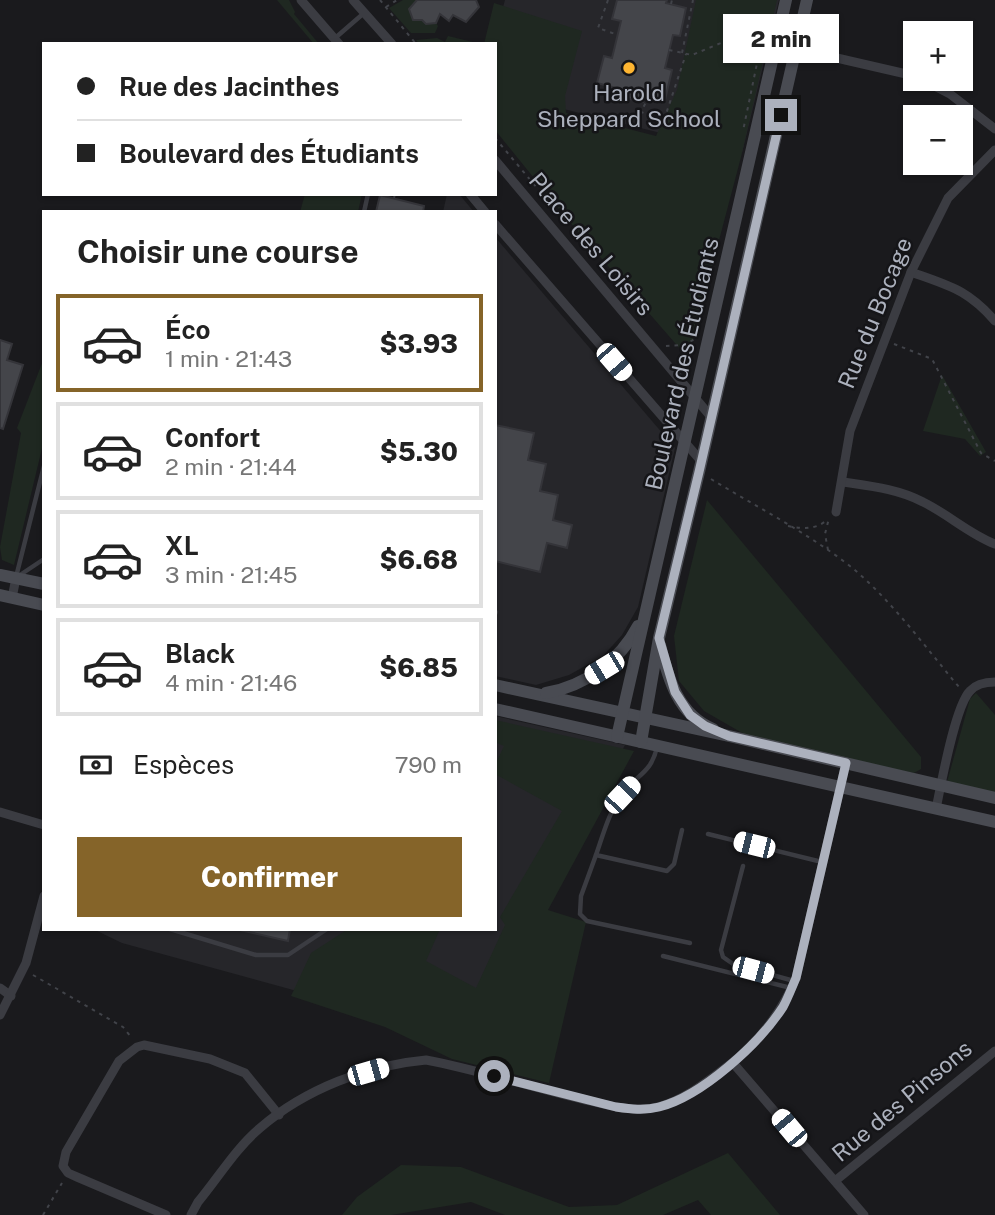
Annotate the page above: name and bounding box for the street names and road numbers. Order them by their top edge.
street label: Place des Loisirs [524,167,659,321]
street label: Rue du Bocage [832,234,917,392]
street label: Boulevard des Étudiants [639,235,724,493]
street label: Rue des Pinsons [826,1034,977,1167]

